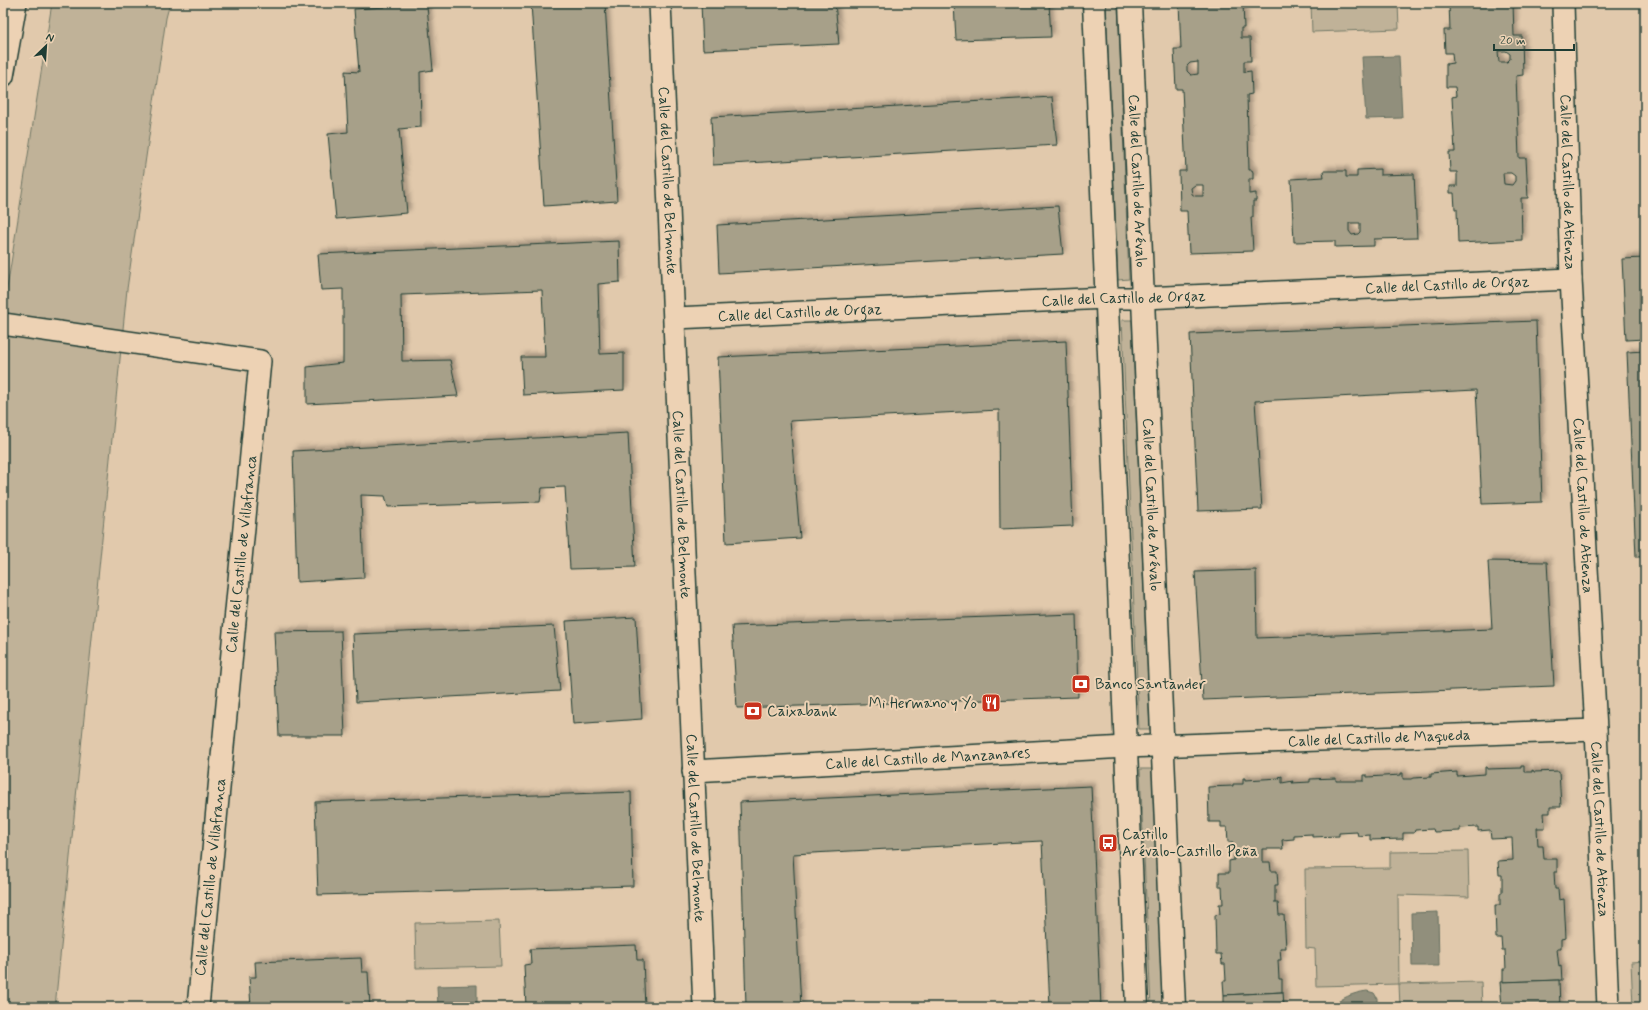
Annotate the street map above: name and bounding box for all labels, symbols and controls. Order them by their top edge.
north arrow [26,26,66,66]
scale bar [1494,26,1574,52]
text: N [44,30,56,46]
text: 20 m [1500,33,1526,49]
street label: Calle del Castillo de Belmonte [653,86,681,276]
street label: Calle del Castillo de Arévalo [1123,94,1151,268]
street label: Calle del Castillo de Atienza [1555,94,1580,270]
street label: Calle del Castillo de Orgaz [1365,272,1530,299]
street label: Calle del Castillo de Orgaz [1041,286,1207,312]
street label: Calle del Castillo de Orgaz [717,299,883,327]
street label: Calle del Castillo de Belmonte [667,410,695,599]
street label: Calle del Castillo de Atienza [1568,417,1597,594]
street label: Calle del Castillo de Arévalo [1137,418,1165,592]
street label: Calle del Castillo de Villafranca [222,454,262,654]
bank icon: Banco Santander [1070,673,1092,695]
place label: Banco Santander [1095,675,1206,695]
restaurant icon: Mi Hermano y Yo [980,692,1002,714]
place label: Mi Hermano y Yo [869,694,977,714]
bank icon: Caixabank [742,700,764,722]
place label: Caixabank [767,702,838,722]
street label: Calle del Castillo de Maqueda [1288,726,1471,752]
street label: Calle del Castillo de Belmonte [681,734,709,923]
street label: Calle del Castillo de Atienza [1585,741,1613,917]
street label: Calle del Castillo de Manzanares [825,743,1031,775]
street label: Calle del Castillo de Villafranca [191,777,231,977]
place label: Castillo Arévalo-Castillo Peña [1122,825,1258,862]
bus stop icon: Castillo Arévalo-Castillo Peña [1097,832,1119,854]

